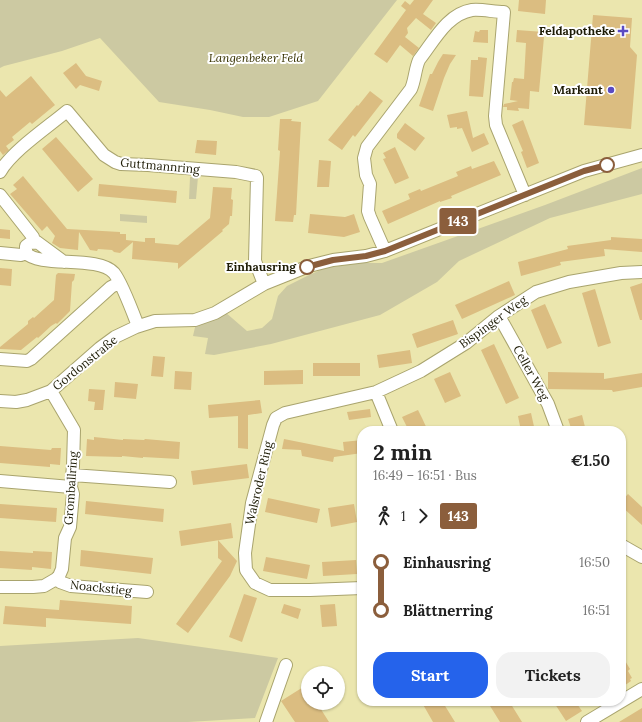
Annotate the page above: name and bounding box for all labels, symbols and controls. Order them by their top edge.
place label: Feldapotheke [539,23,616,38]
marker: Feldapotheke [618,26,628,36]
park label: Langenbeker Feld [209,50,304,65]
place label: Markant [554,82,604,97]
marker: Markant [606,85,616,95]
street label: Guttmannring [120,155,201,176]
unlabelled marker [599,157,615,173]
line badge: 143 [435,208,481,234]
text: 143 [447,212,469,230]
place label: Einhausring [226,259,297,274]
marker: Einhausring [299,259,315,275]
street label: Bispinger Weg [456,292,530,351]
street label: Gordonstraße [49,332,120,393]
street label: Celler Weg [510,342,553,403]
text: 2 min [373,438,432,466]
street label: Walsroder Ring [242,439,276,526]
street label: Gromballring [60,450,81,525]
text: €1.50 [571,451,610,470]
text: 16:49 – 16:51 · Bus [373,467,477,484]
icon: walk [373,505,395,527]
icon: forward [412,505,434,527]
text: 143 [448,507,469,525]
text: 1 [401,508,406,525]
text: Einhausring [403,553,491,572]
text: 16:50 [579,554,610,571]
street label: Noackstieg [70,577,133,598]
text: Blättnerring [403,601,493,620]
text: 16:51 [583,602,610,619]
button: Start [373,652,488,698]
button: Tickets [496,652,610,698]
map controls [301,666,345,710]
button: locate [301,666,345,710]

